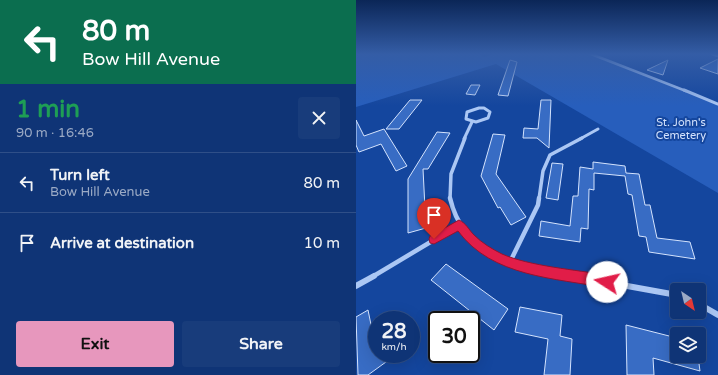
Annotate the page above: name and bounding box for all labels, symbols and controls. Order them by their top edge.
text: 80 m [82,14,150,48]
icon: left [16,16,68,68]
text: Bow Hill Avenue [82,48,220,70]
text: 1 min [16,95,80,124]
button: close [298,97,340,139]
park label: St. John's Cemetery [656,116,706,142]
text: 90 m · 16:46 [16,125,94,141]
text: Turn left [50,166,110,184]
icon: left [16,172,38,194]
text: 80 m [303,174,340,192]
text: Bow Hill Avenue [50,184,150,200]
pin [417,198,451,239]
icon: arrive [423,204,445,226]
icon: arrive [16,232,38,254]
text: Arrive at destination [50,234,194,252]
text: 10 m [303,234,340,252]
position arrow [586,261,628,303]
north arrow [670,283,706,319]
map controls [670,283,706,363]
speed limit sign: 30 [428,311,480,363]
text: 28 [381,320,407,344]
button: Exit [16,321,174,367]
button: Share [182,321,340,367]
button: layers [670,327,706,363]
text: km/h [381,341,407,353]

